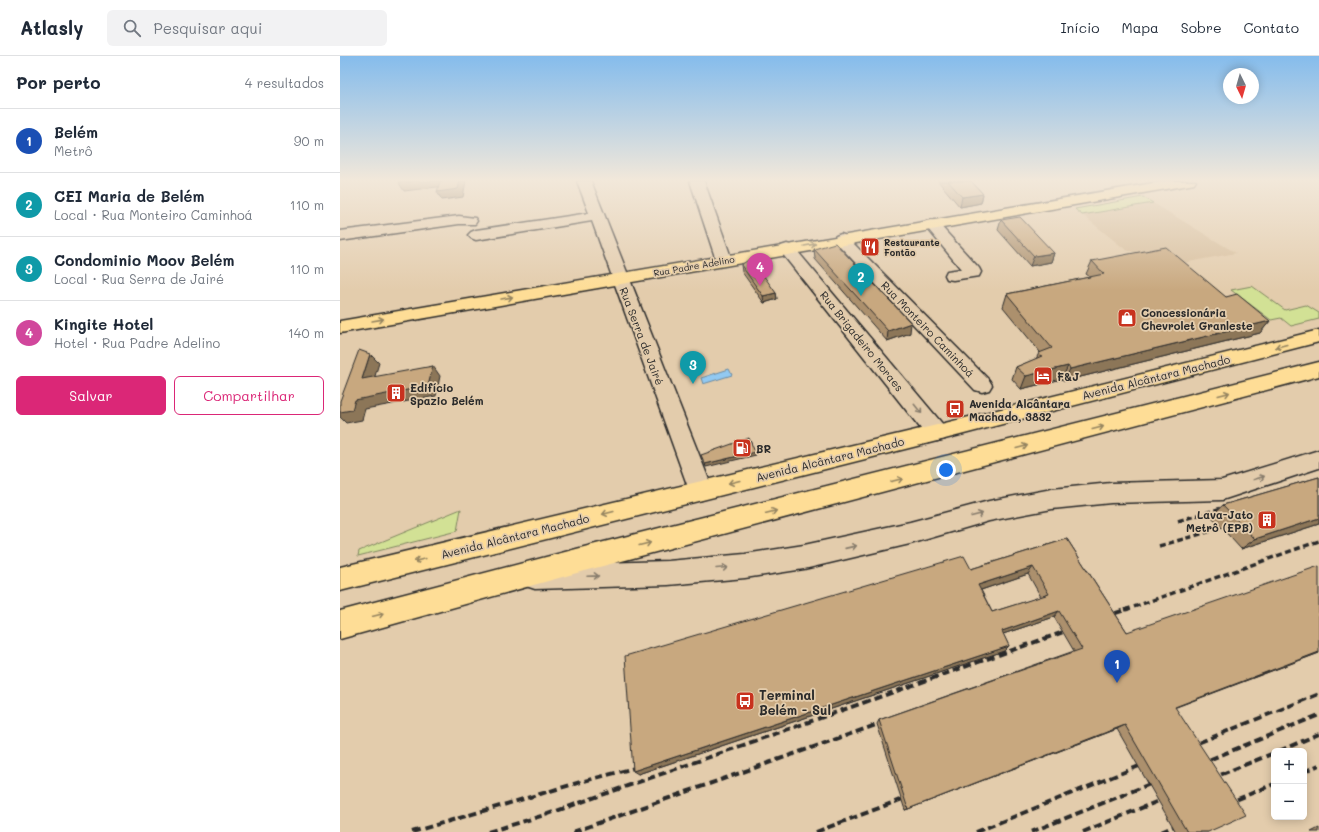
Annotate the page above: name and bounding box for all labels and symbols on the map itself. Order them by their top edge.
north arrow [1223,68,1259,104]
restaurant icon: Restaurante Fontão [859,236,881,258]
place label: Restaurante Fontão [884,237,940,258]
one-way arrow [803,241,816,249]
street label: Rua Padre Adelino [653,253,736,279]
pin: 4 [747,253,773,286]
pin: 2 [848,263,874,296]
street label: Rua Monteiro Caminhoá [878,278,978,380]
street label: Rua Serra de Jairé [616,285,668,387]
street label: Rua Brigadeiro Moraes [817,288,907,394]
one-way arrow [500,294,513,302]
place label: Concessionária Chevrolet Granleste [1141,305,1253,333]
shop icon: Concessionária Chevrolet Granleste [1116,307,1138,329]
one-way arrow [372,316,385,324]
one-way arrow [1275,342,1288,350]
pin: 3 [680,351,706,384]
street label: Avenida Alcântara Machado [1080,351,1232,403]
hotel icon: F&J [1032,365,1054,387]
place label: F&J [1057,369,1080,384]
place label: Edifício Spazio Belém [410,380,484,408]
building icon: Edifício Spazio Belém [385,382,407,404]
one-way arrow [1217,390,1230,397]
place label: Avenida Alcântara Machado, 3832 [969,396,1070,424]
bus stop icon: Avenida Alcântara Machado, 3832 [944,398,966,420]
one-way arrow [914,404,923,415]
one-way arrow [1092,423,1105,431]
street label: Avenida Alcântara Machado [754,433,906,485]
fuel station icon: BR [731,437,753,459]
place label: BR [756,441,771,456]
one-way arrow [1016,443,1029,451]
your location [936,460,956,480]
one-way arrow [1253,474,1265,482]
one-way arrow [890,476,903,483]
one-way arrow [728,479,741,487]
place label: Lava-Jato Metrô (EPB) [1186,507,1253,535]
one-way arrow [764,508,777,515]
building icon: Lava-Jato Metrô (EPB) [1256,509,1278,531]
street label: Avenida Alcântara Machado [439,510,591,562]
one-way arrow [602,510,615,517]
one-way arrow [970,511,983,518]
one-way arrow [638,540,651,547]
one-way arrow [844,543,857,551]
one-way arrow [414,556,427,564]
one-way arrow [716,564,729,571]
one-way arrow [586,572,599,580]
one-way arrow [371,610,384,618]
pin: 1 [1104,650,1130,683]
place label: Terminal Belém - Sul [759,686,831,718]
bus stop icon: Terminal Belém - Sul [734,690,756,712]

